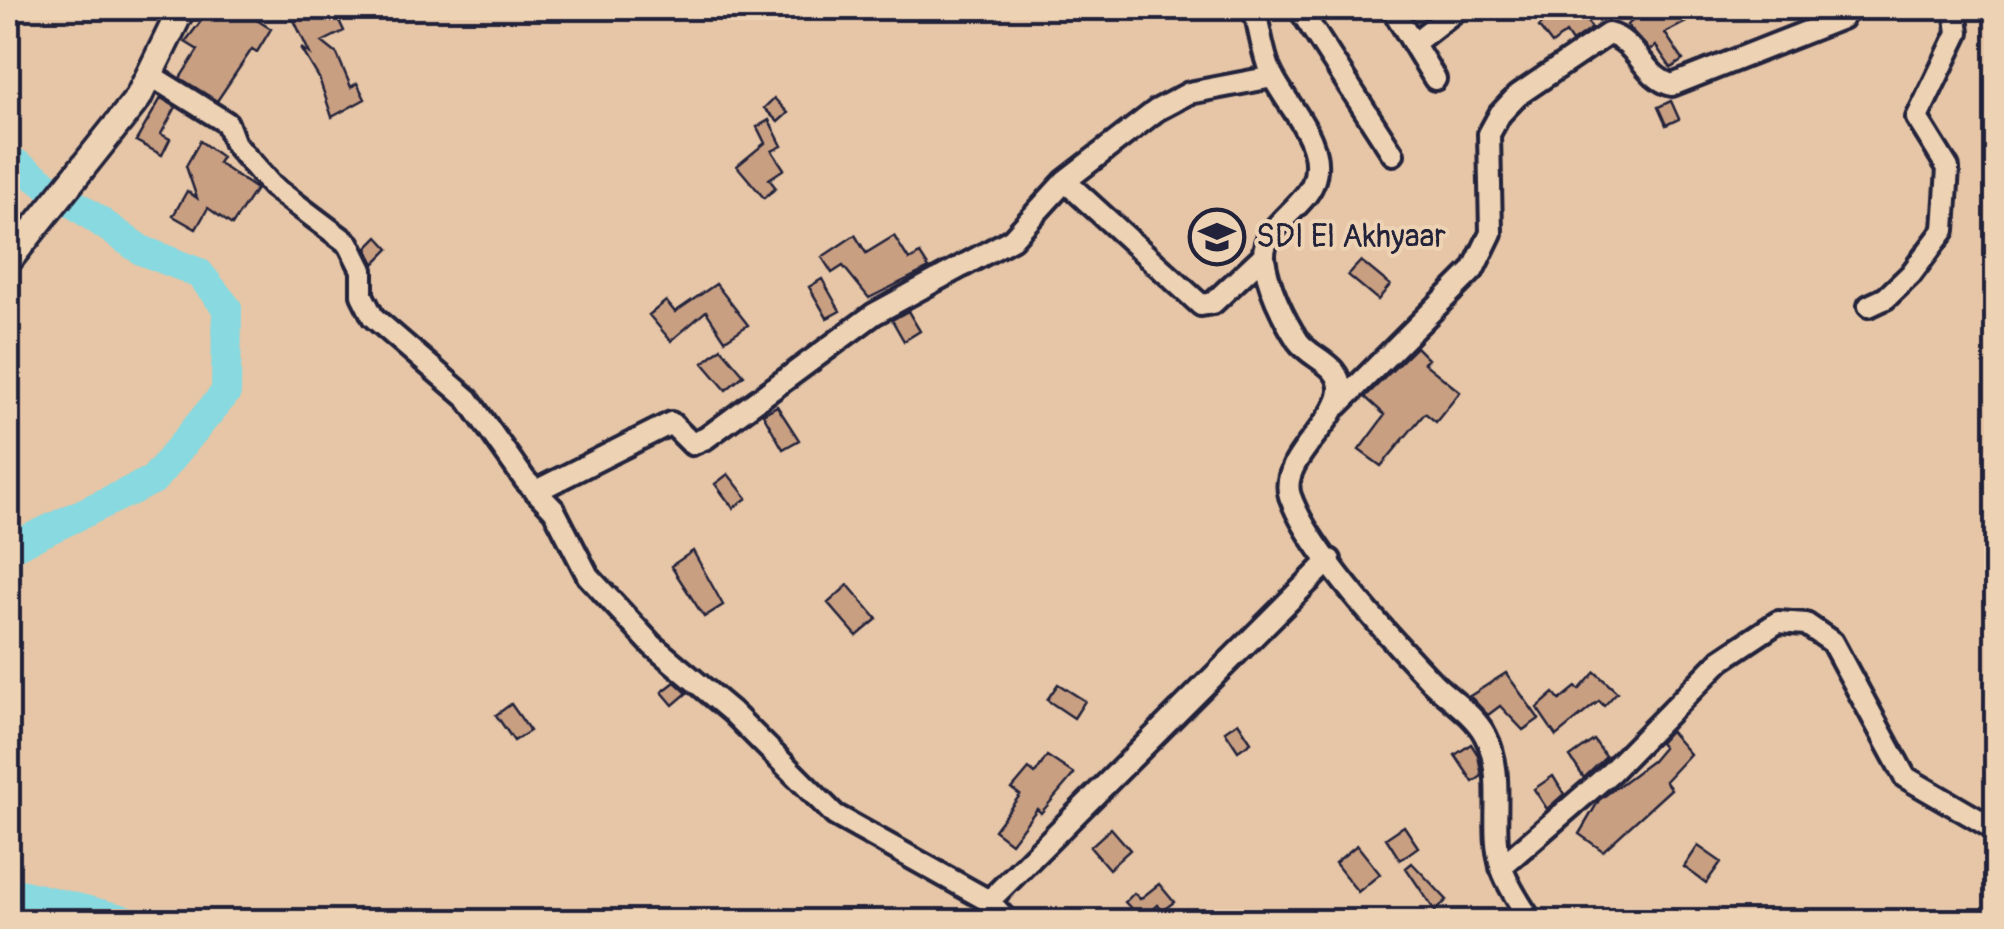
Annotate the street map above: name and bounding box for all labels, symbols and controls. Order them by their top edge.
school or university icon: SDI El Akhyaar [1187,207,1247,267]
place label: SDI El Akhyaar [1256,217,1446,257]

